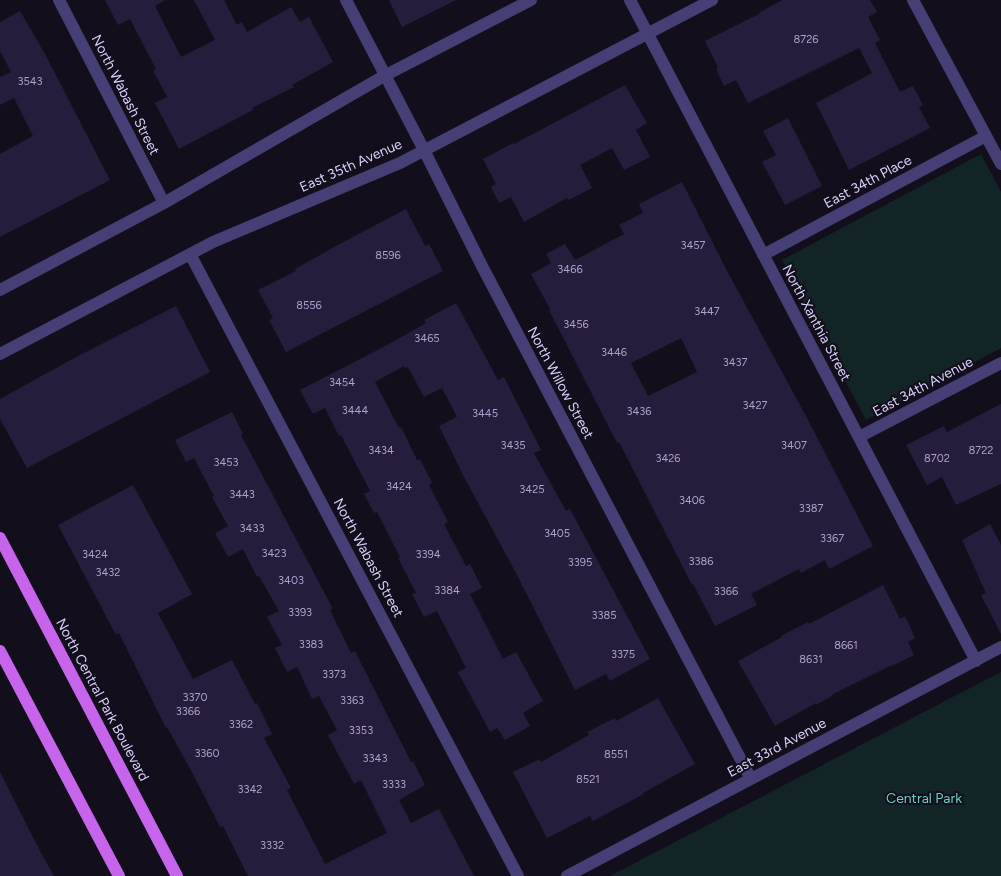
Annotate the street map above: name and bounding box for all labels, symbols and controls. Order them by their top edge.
street label: North Wabash Street [87,32,163,158]
house number: 8726 [793,33,819,47]
house number: 3543 [17,75,43,89]
street label: East 35th Avenue [297,136,405,196]
street label: East 34th Place [821,152,915,212]
house number: 3457 [680,239,706,253]
house number: 8596 [375,249,401,263]
street label: North Xanthia Street [778,262,854,384]
house number: 3466 [557,263,583,277]
house number: 8556 [296,299,322,313]
house number: 3447 [694,305,720,319]
house number: 3456 [563,318,589,332]
street label: North Willow Street [523,324,597,442]
house number: 3465 [414,332,440,346]
house number: 3446 [601,346,627,360]
street label: East 34th Avenue [870,354,976,420]
house number: 3437 [723,356,747,370]
house number: 3454 [329,376,355,390]
house number: 3427 [743,399,767,413]
house number: 3444 [342,404,368,418]
house number: 3436 [626,405,652,419]
house number: 3445 [472,407,498,421]
house number: 3435 [500,439,526,453]
house number: 3407 [781,439,807,453]
house number: 3434 [368,444,394,458]
house number: 8722 [969,444,993,458]
house number: 3426 [655,452,681,466]
house number: 8702 [924,452,950,466]
house number: 3453 [213,456,239,470]
house number: 3424 [386,480,412,494]
house number: 3425 [519,483,545,497]
house number: 3443 [229,488,255,502]
house number: 3406 [679,494,705,508]
street label: North Wabash Street [329,496,407,620]
house number: 3387 [799,502,823,516]
house number: 3433 [240,522,264,536]
house number: 3405 [544,527,570,541]
house number: 3367 [820,532,844,546]
house number: 3423 [262,547,286,561]
house number: 3424 [82,548,108,562]
house number: 3394 [415,548,441,562]
house number: 3386 [689,555,713,569]
house number: 3395 [568,556,592,570]
house number: 3432 [96,566,120,580]
house number: 3403 [278,574,304,588]
house number: 3384 [434,584,460,598]
house number: 3366 [714,585,738,599]
house number: 3393 [288,606,312,620]
house number: 3385 [591,609,617,623]
street label: North Central Park Boulevard [52,616,152,784]
house number: 3383 [299,638,323,652]
house number: 8661 [834,639,858,653]
house number: 3375 [611,648,635,662]
house number: 8631 [799,653,823,667]
house number: 3373 [322,668,346,682]
house number: 3370 [183,691,207,705]
house number: 3363 [340,694,364,708]
house number: 3366 [176,705,200,719]
street label: East 33rd Avenue [725,715,829,781]
house number: 3362 [229,718,253,732]
house number: 3353 [349,724,373,738]
house number: 3360 [194,747,220,761]
house number: 8551 [604,748,628,762]
house number: 3343 [363,752,387,766]
house number: 8521 [576,773,600,787]
house number: 3333 [382,778,406,792]
house number: 3342 [238,783,262,797]
park label: Central Park [886,791,962,807]
house number: 3332 [260,839,284,853]

